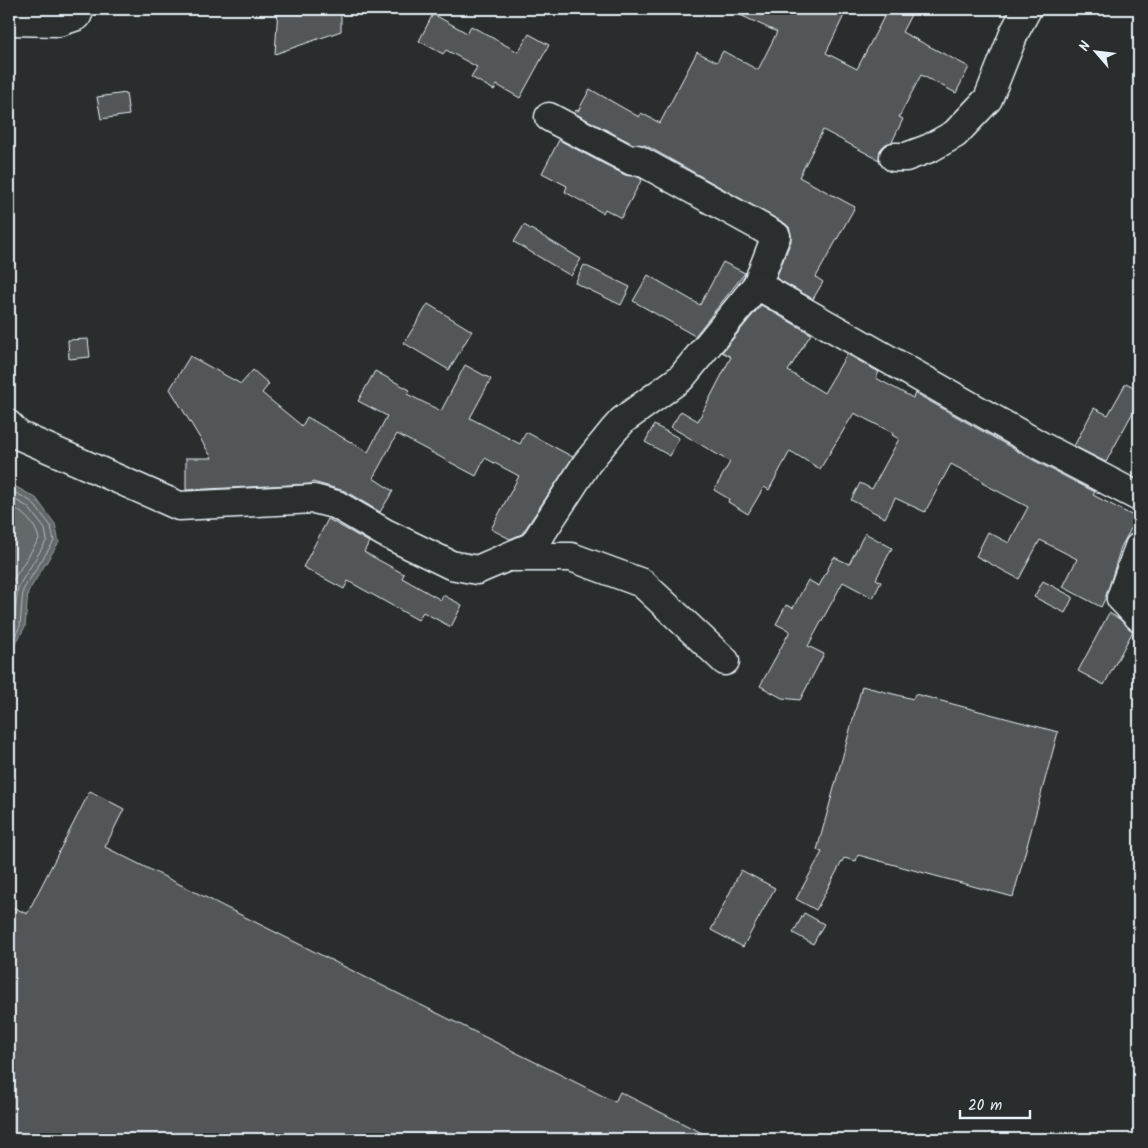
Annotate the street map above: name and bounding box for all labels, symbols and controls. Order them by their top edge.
north arrow [1070,28,1120,78]
text: N [1074,37,1097,55]
scale bar [960,1088,1030,1120]
text: 20 m [968,1094,1002,1118]

